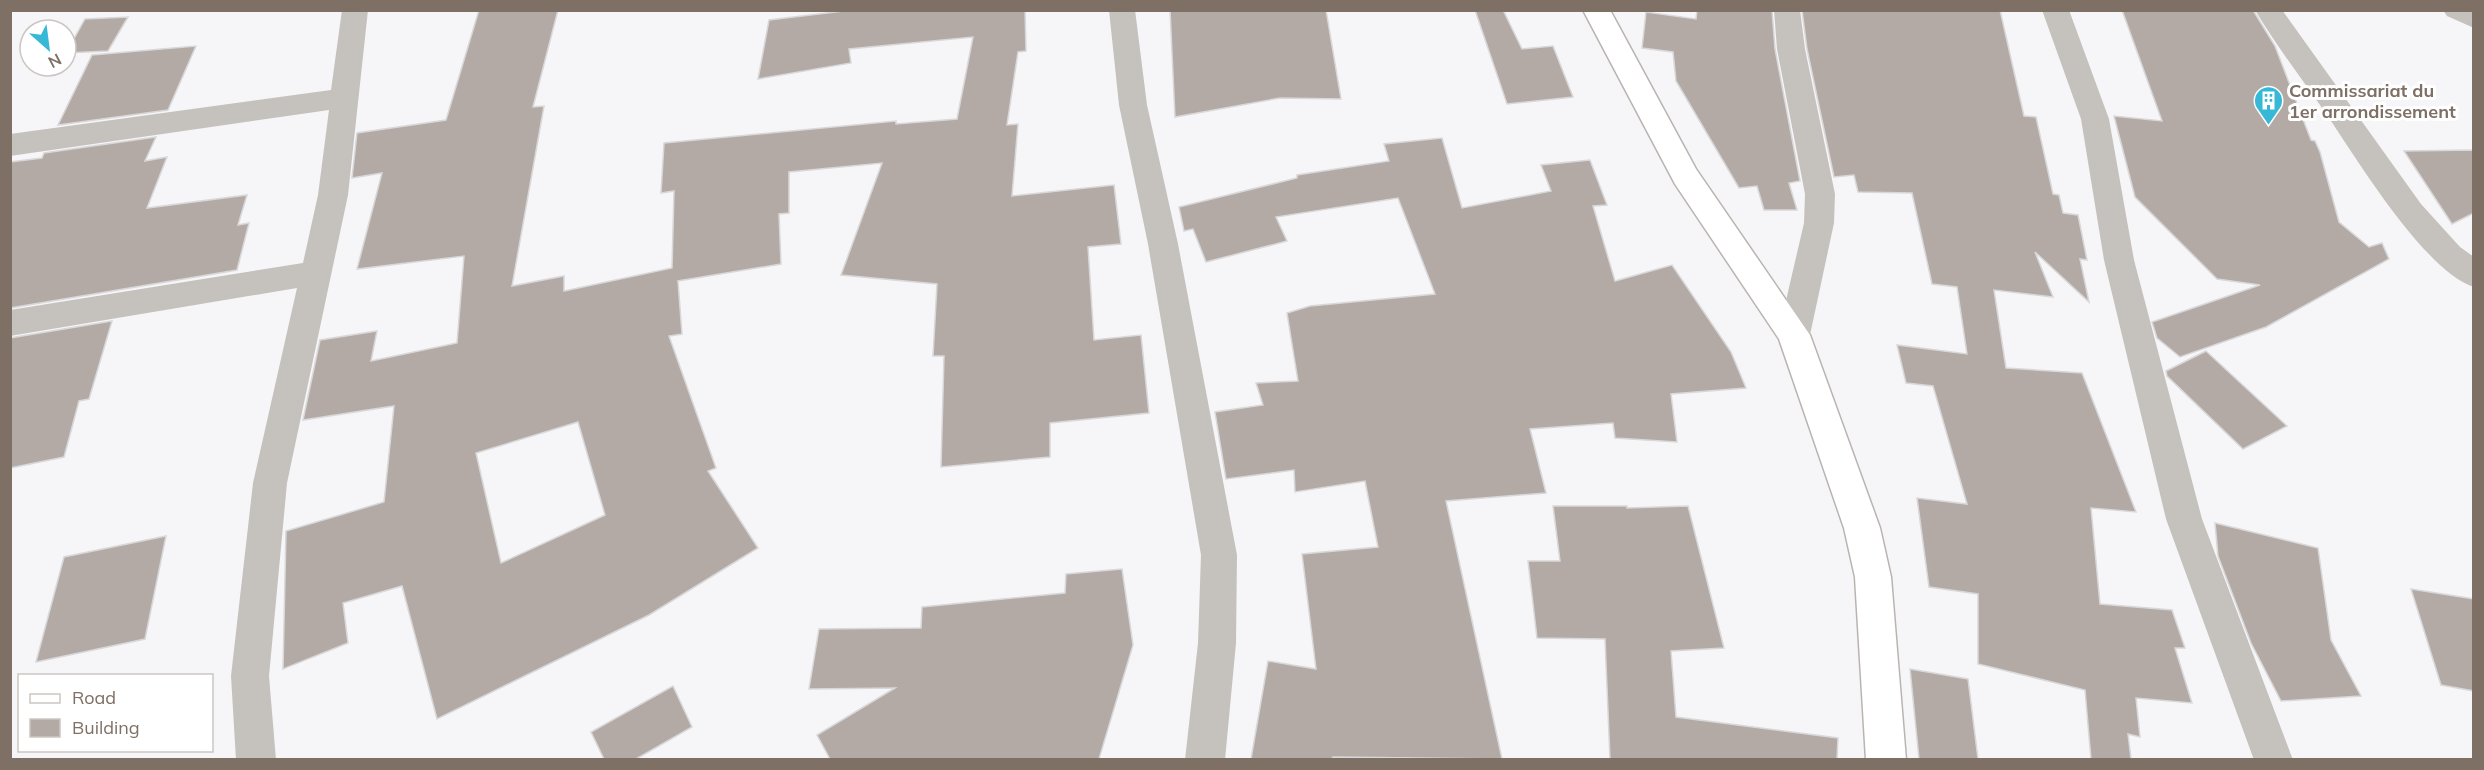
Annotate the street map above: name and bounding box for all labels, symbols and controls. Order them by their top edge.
north arrow [18,18,78,78]
text: N [45,50,65,73]
place label: Commissariat du 1er arrondissement [2289,79,2456,123]
building icon: Commissariat du 1er arrondissement [2252,84,2284,126]
legend [18,674,213,752]
text: Road [72,686,116,709]
text: Building [72,716,140,739]

